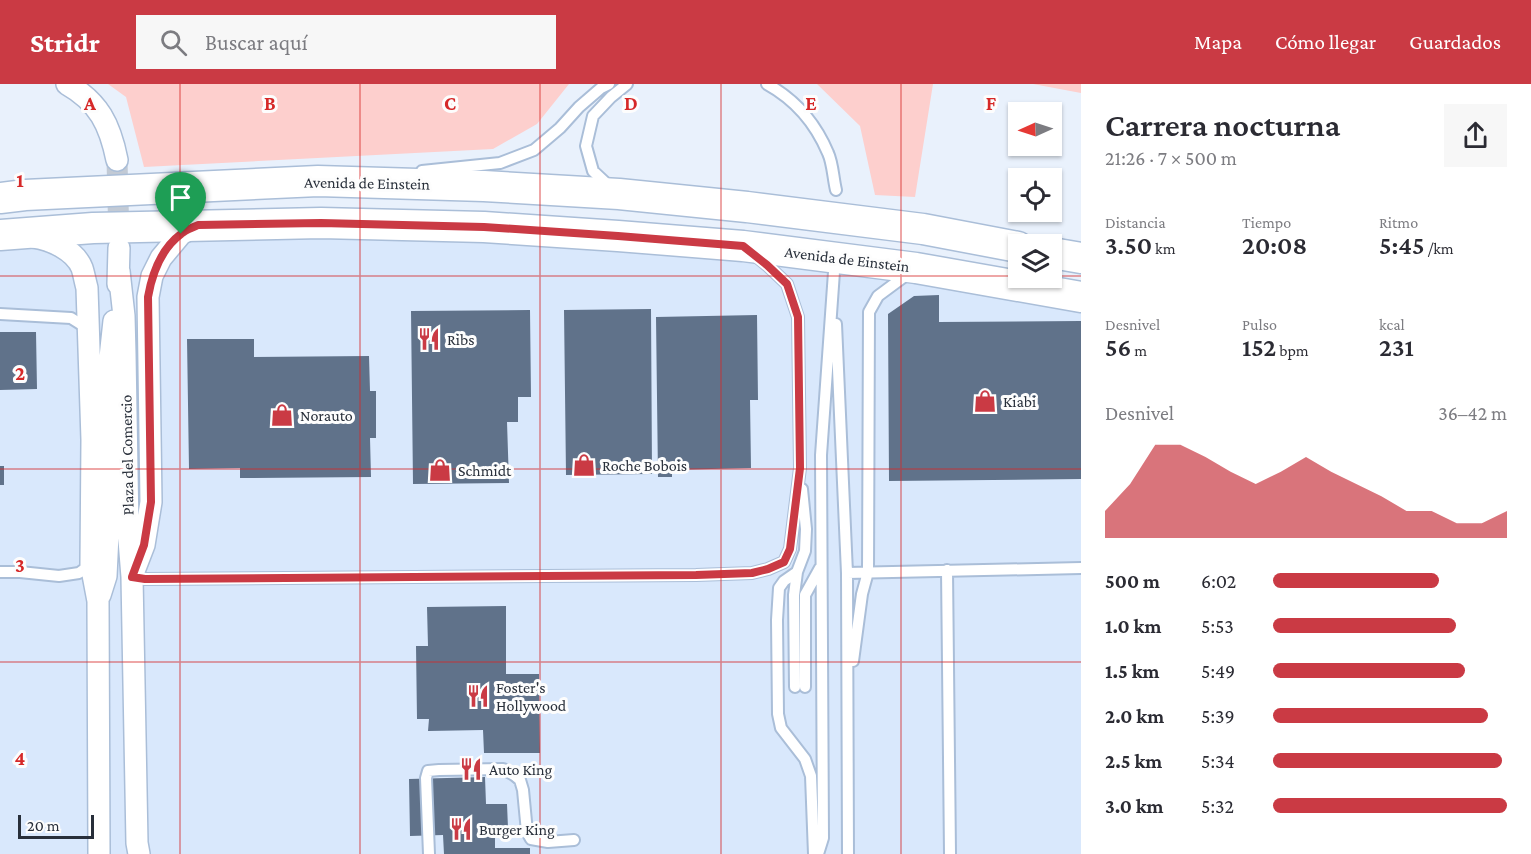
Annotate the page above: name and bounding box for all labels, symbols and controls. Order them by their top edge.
search box [136,15,556,69]
icon: search [157,26,190,59]
text: Stridr [30,27,100,58]
text: Buscar aquí [205,30,307,55]
text: Mapa [1194,30,1242,54]
text: Cómo llegar [1275,30,1376,54]
text: Guardados [1409,30,1501,54]
text: A [83,92,97,114]
text: B [264,92,276,114]
text: C [444,92,456,114]
text: D [624,92,638,114]
text: E [805,92,817,114]
text: F [986,92,997,114]
north arrow [1008,102,1062,156]
map controls [1008,102,1062,288]
button: share [1444,104,1507,167]
text: Carrera nocturna [1105,106,1340,143]
text: 21:26 · 7 × 500 m [1105,147,1237,169]
button: locate [1008,168,1062,222]
text: 1 [16,169,24,191]
pin [155,172,206,234]
street label: Avenida de Einstein [304,173,430,193]
icon: arrive [164,181,197,214]
text: Distancia [1105,214,1166,231]
text: Tiempo [1242,214,1291,231]
text: Ritmo [1379,214,1418,231]
text: 3.50 [1105,231,1152,260]
text: 20:08 [1242,231,1307,260]
text: 5:45 [1379,231,1424,260]
button: layers [1008,234,1062,288]
text: km [1152,240,1176,257]
text: /km [1424,240,1454,257]
street label: Avenida de Einstein [784,243,911,275]
text: Desnivel [1105,316,1160,333]
text: Pulso [1242,316,1277,333]
text: kcal [1379,316,1405,333]
restaurant icon: Ribs [416,326,442,352]
place label: Ribs [447,331,475,348]
text: 56 [1105,333,1131,362]
text: 152 [1242,333,1276,362]
text: 231 [1379,333,1414,362]
text: m [1131,342,1147,359]
text: bpm [1276,342,1309,359]
text: 2 [15,362,25,384]
shop icon: Kiabi [972,388,998,414]
place label: Kiabi [1003,393,1036,410]
street label: Plaza del Comercio [117,394,137,516]
shop icon: Norauto [269,402,295,428]
text: Desnivel [1105,402,1174,424]
text: 36–42 m [1438,402,1507,424]
place label: Norauto [300,407,353,424]
shop icon: Roche Bobois [571,452,597,478]
shop icon: Schmidt [427,457,453,483]
place label: Roche Bobois [602,457,687,474]
place label: Schmidt [458,462,512,479]
text: 3 [15,554,25,576]
text: 500 m [1105,570,1160,592]
text: 6:02 [1201,570,1236,592]
text: 1.0 km [1105,615,1161,637]
text: 5:53 [1201,615,1234,637]
text: 1.5 km [1105,660,1160,682]
text: 5:49 [1201,660,1235,682]
place label: Foster's Hollywood [496,679,567,715]
restaurant icon: Foster's Hollywood [465,683,491,709]
text: 2.0 km [1105,705,1164,727]
text: 5:39 [1201,705,1235,727]
text: 4 [15,747,26,769]
text: 2.5 km [1105,750,1162,772]
text: 5:34 [1201,750,1235,772]
restaurant icon: Auto King [458,756,484,782]
place label: Auto King [489,761,553,779]
text: 3.0 km [1105,795,1164,817]
text: 5:32 [1201,795,1234,817]
scale bar [18,812,94,840]
restaurant icon: Burger King [448,816,474,842]
text: 20 m [27,817,60,834]
place label: Burger King [479,821,555,839]

